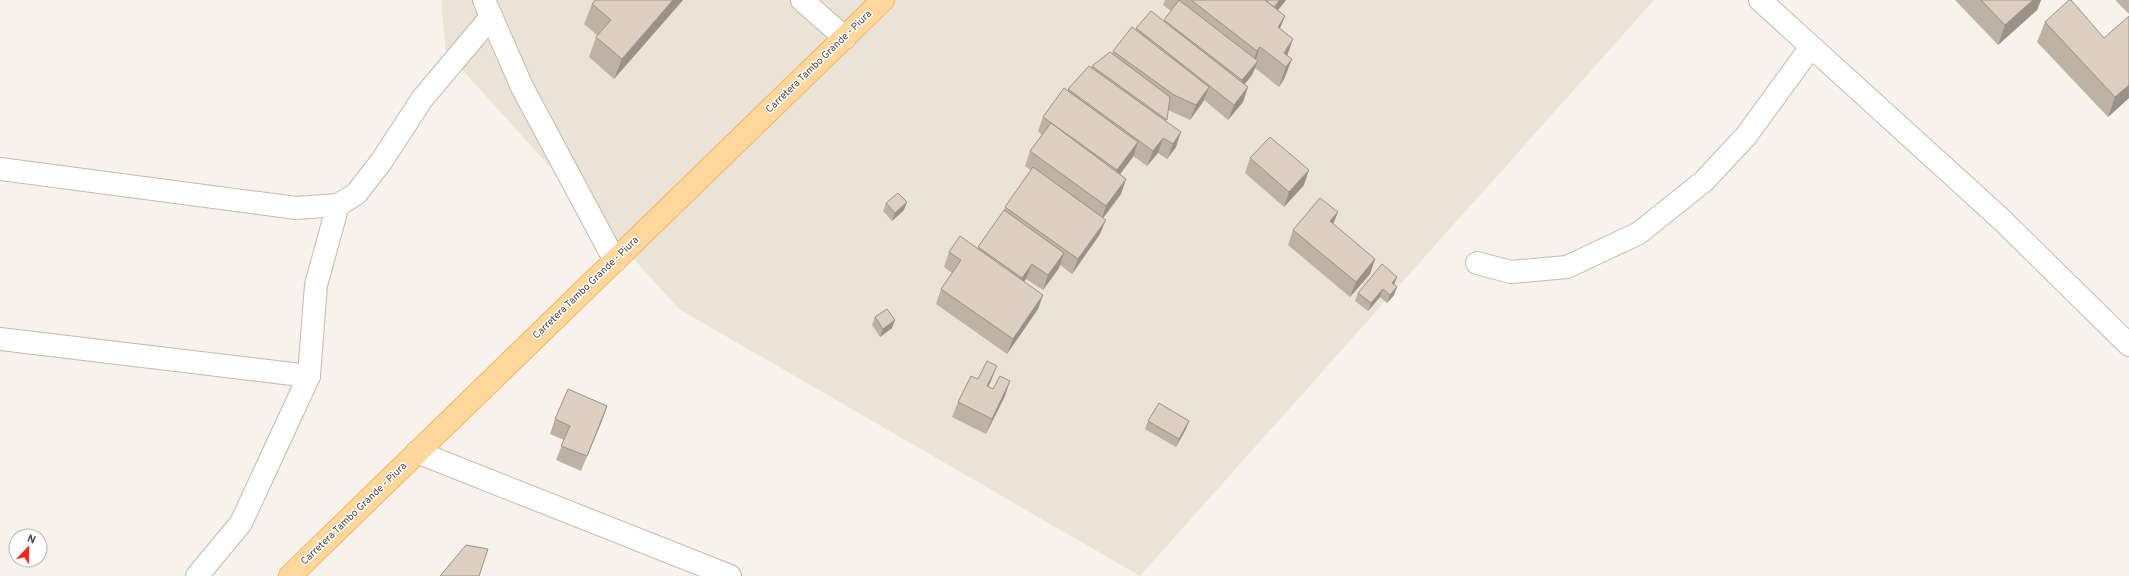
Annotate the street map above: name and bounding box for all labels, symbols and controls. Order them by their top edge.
street label: Carretera Tambo Grande - Piura [763,8,875,116]
street label: Carretera Tambo Grande - Piura [530,234,642,342]
street label: Carretera Tambo Grande - Piura [298,460,410,568]
north arrow [8,528,48,568]
text: N [25,532,38,548]

